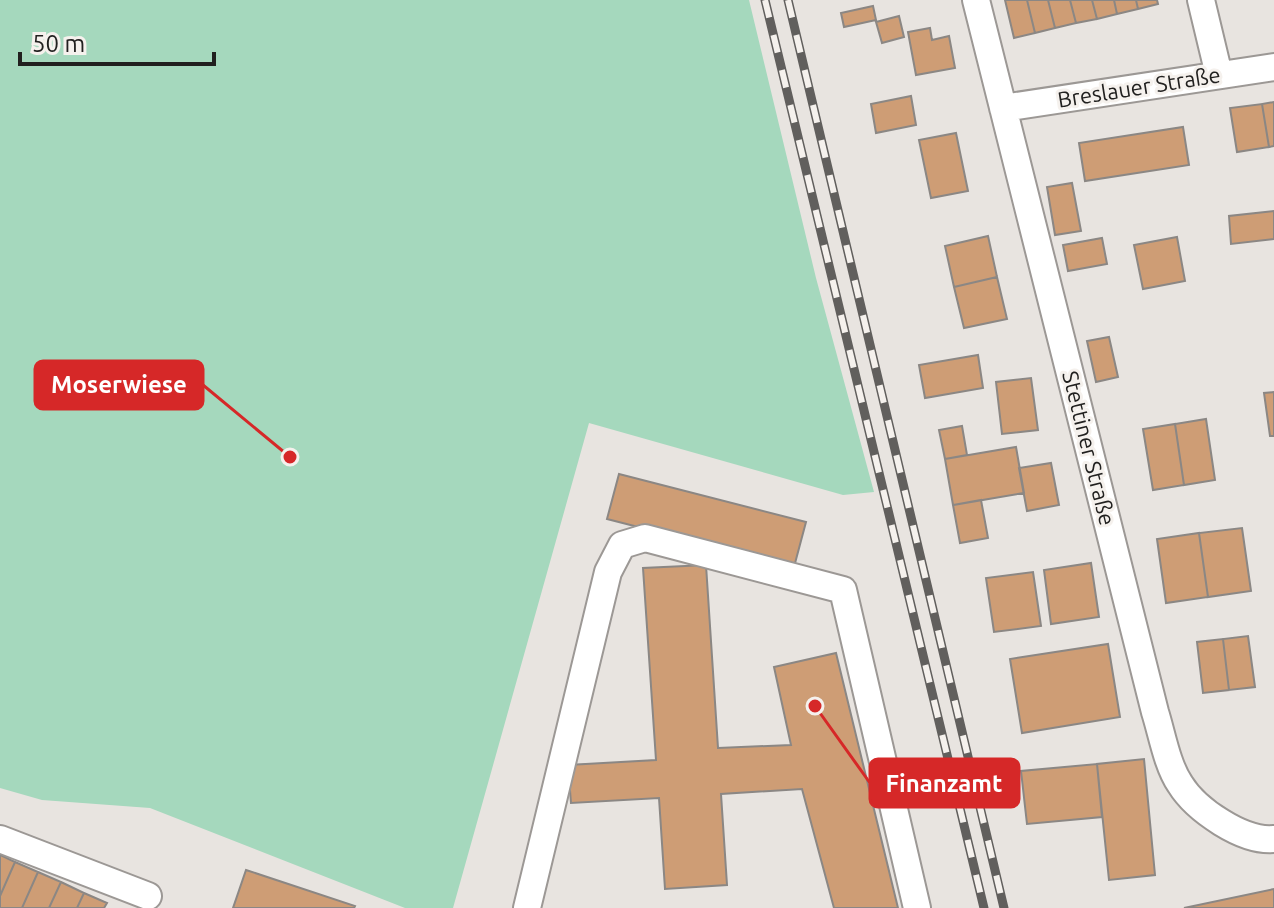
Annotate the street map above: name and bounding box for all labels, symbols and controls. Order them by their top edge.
scale bar [20,16,214,66]
text: 50 m [32,30,85,57]
street label: Breslauer Straße [1056,61,1222,112]
callout: Moserwiese [35,361,203,409]
street label: Stettiner Straße [1058,368,1121,528]
text: Moserwiese [51,371,187,398]
callout: Finanzamt [870,759,1019,807]
text: Finanzamt [886,770,1002,797]

